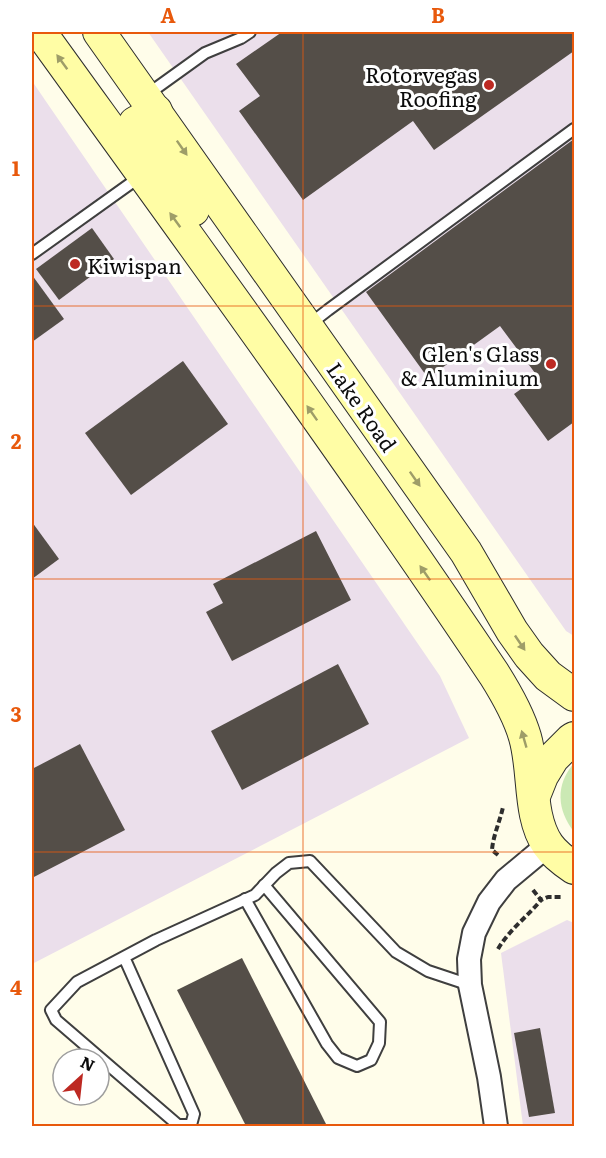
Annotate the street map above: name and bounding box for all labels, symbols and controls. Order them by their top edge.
text: A [160,0,176,29]
text: B [431,0,445,29]
one-way arrow [56,55,68,70]
place label: Rotorvegas Roofing [365,58,477,113]
marker: Rotorvegas Roofing [482,78,496,92]
one-way arrow [176,139,188,155]
text: 1 [12,152,20,182]
one-way arrow [170,213,182,228]
place label: Kiwispan [87,249,182,280]
marker: Kiwispan [68,257,82,271]
place label: Glen's Glass & Aluminium [400,337,539,392]
street label: Lake Road [321,355,405,457]
marker: Glen's Glass & Aluminium [544,357,558,371]
one-way arrow [307,405,318,421]
text: 2 [11,425,22,455]
one-way arrow [409,471,420,487]
one-way arrow [419,565,431,580]
one-way arrow [514,634,526,650]
text: 3 [10,698,22,728]
one-way arrow [519,730,529,748]
text: 4 [10,971,22,1001]
north arrow [51,1047,111,1107]
text: N [77,1049,100,1076]

